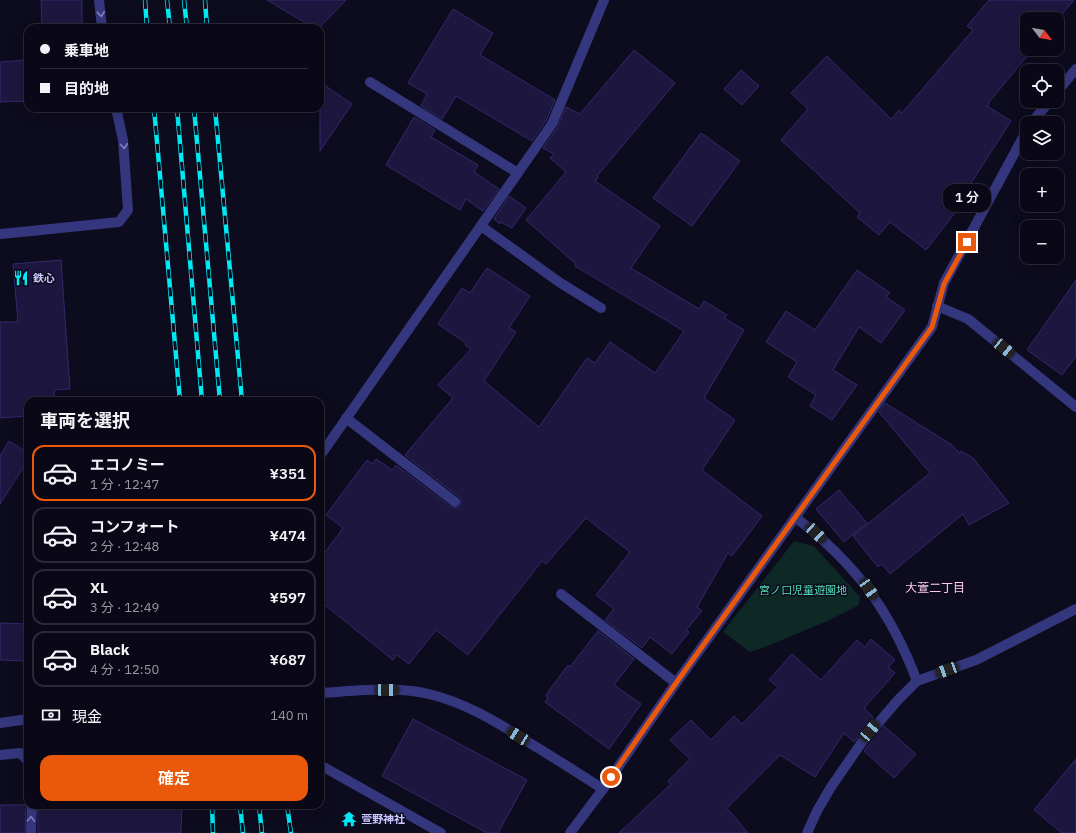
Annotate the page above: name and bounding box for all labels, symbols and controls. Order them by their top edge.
one-way arrow [96,11,105,17]
north arrow [1020,12,1064,56]
map controls [1020,12,1064,264]
text: 乗車地 [64,41,109,60]
button: locate [1020,64,1064,108]
text: 目的地 [64,79,109,98]
button: layers [1020,116,1064,160]
one-way arrow [119,143,128,149]
button: + [1020,168,1064,212]
callout: 1 分 [943,184,991,212]
text: 1 分 [955,189,979,206]
button: − [1020,220,1064,264]
route end [958,233,976,251]
restaurant icon: 鉄心 [12,269,30,287]
place label: 鉄心 [33,271,55,285]
car [991,336,1017,360]
text: 車両を選択 [40,409,130,432]
icon: car [42,455,78,491]
text: エコノミー [90,455,165,474]
text: ¥351 [269,464,306,483]
text: 1 分 · 12:47 [90,476,159,493]
icon: car [42,517,78,553]
text: コンフォート [90,517,180,536]
car [803,520,829,546]
text: ¥474 [269,526,306,545]
text: 2 分 · 12:48 [90,538,159,555]
car [857,576,881,602]
text: XL [90,578,108,597]
icon: car [42,579,78,615]
district label: 大萱二丁目 [905,580,965,595]
park label: 宮ノ口児童遊園地 [759,583,847,597]
text: ¥597 [269,588,306,607]
text: 3 分 · 12:49 [90,599,159,616]
text: Black [90,640,130,659]
icon: car [42,641,78,677]
text: ¥687 [269,650,306,669]
car [934,660,960,680]
text: 4 分 · 12:50 [90,661,159,678]
car [375,684,399,696]
icon: cash [40,704,62,726]
text: 現金 [72,707,102,726]
text: 140 m [270,707,308,724]
car [858,718,882,744]
car [505,725,531,747]
button: 確定 [40,755,308,801]
route start [602,768,620,786]
temple icon: 萱野神社 [340,810,358,828]
place label: 萱野神社 [361,812,405,826]
one-way arrow [27,816,35,822]

